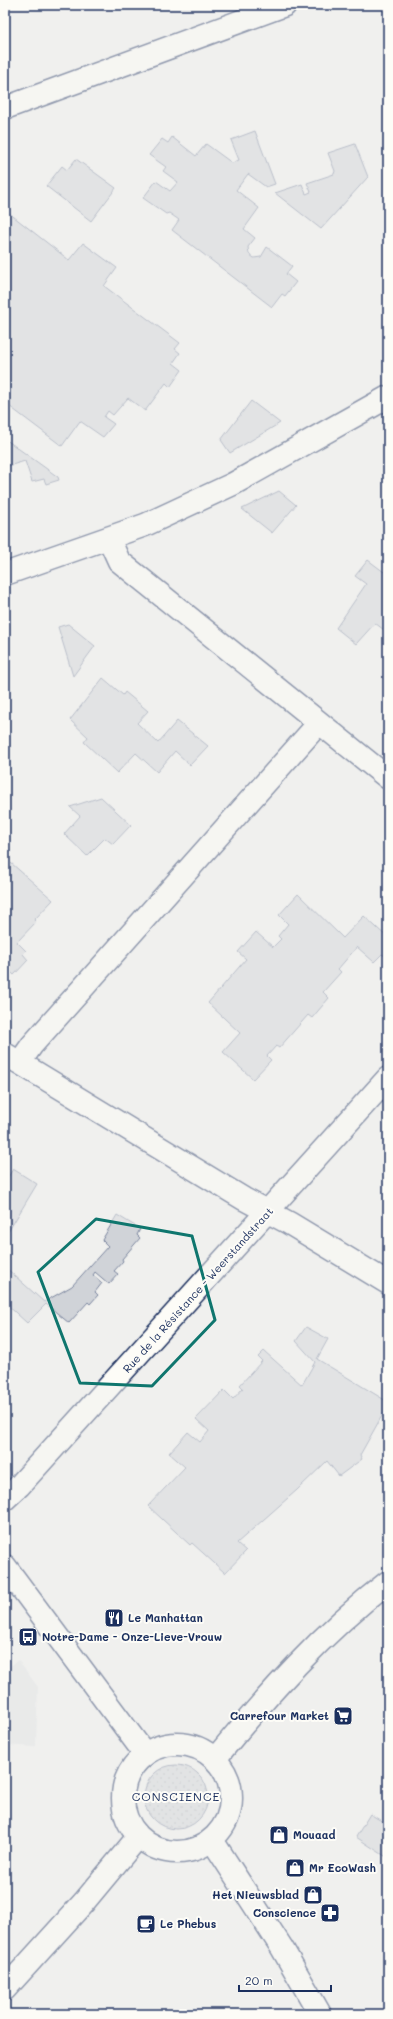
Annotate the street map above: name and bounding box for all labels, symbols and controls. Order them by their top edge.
street label: Rue de la Résistance - Weerstandstraat [119,1204,276,1376]
restaurant icon: Le Manhattan [103,1607,125,1629]
place label: Le Manhattan [128,1610,203,1625]
bus stop icon: Notre-Dame - Onze-Lieve-Vrouw [17,1626,39,1648]
place label: Notre-Dame - Onze-Lieve-Vrouw [42,1629,222,1644]
supermarket icon: Carrefour Market [332,1705,354,1727]
place label: Carrefour Market [230,1708,329,1723]
district label: CONSCIENCE [132,1788,220,1804]
shop icon: Mouaad [268,1824,290,1846]
place label: Mouaad [293,1827,335,1842]
shop icon: Mr EcoWash [284,1857,306,1879]
place label: Mr EcoWash [309,1860,376,1875]
shop icon: Het Nieuwsblad [302,1884,324,1906]
place label: Het Nieuwsblad [212,1887,299,1902]
pharmacy icon: Conscience [319,1902,341,1924]
place label: Conscience [253,1905,316,1920]
cafe icon: Le Phebus [135,1913,157,1935]
place label: Le Phebus [160,1916,217,1931]
scale bar [239,1967,331,1993]
text: 20 m [245,1972,273,1988]

